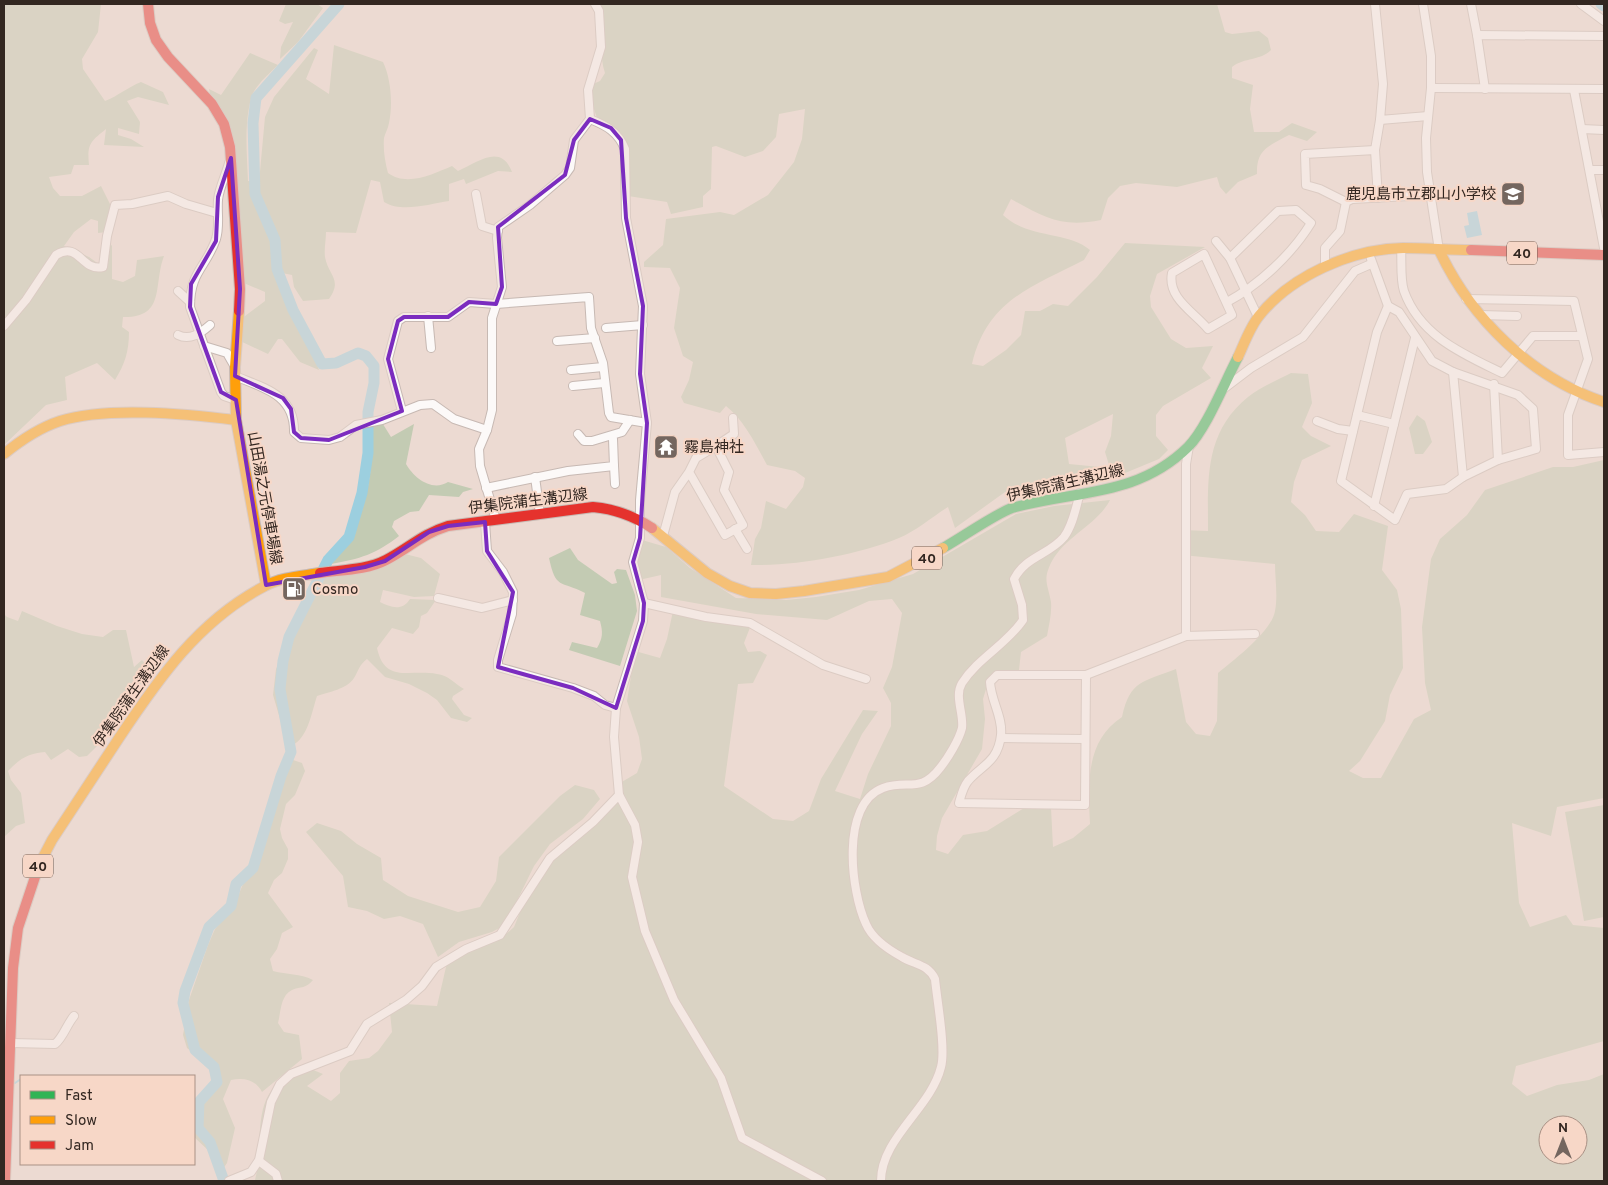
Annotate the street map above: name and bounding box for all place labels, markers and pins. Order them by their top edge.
school or university icon: 鹿児島市立郡山小学校 [1500,181,1526,207]
place label: 鹿児島市立郡山小学校 [1346,186,1496,205]
temple icon: 霧島神社 [653,434,679,460]
place label: 霧島神社 [684,439,744,458]
fuel station icon: Cosmo [281,576,307,602]
place label: Cosmo [312,581,358,600]

